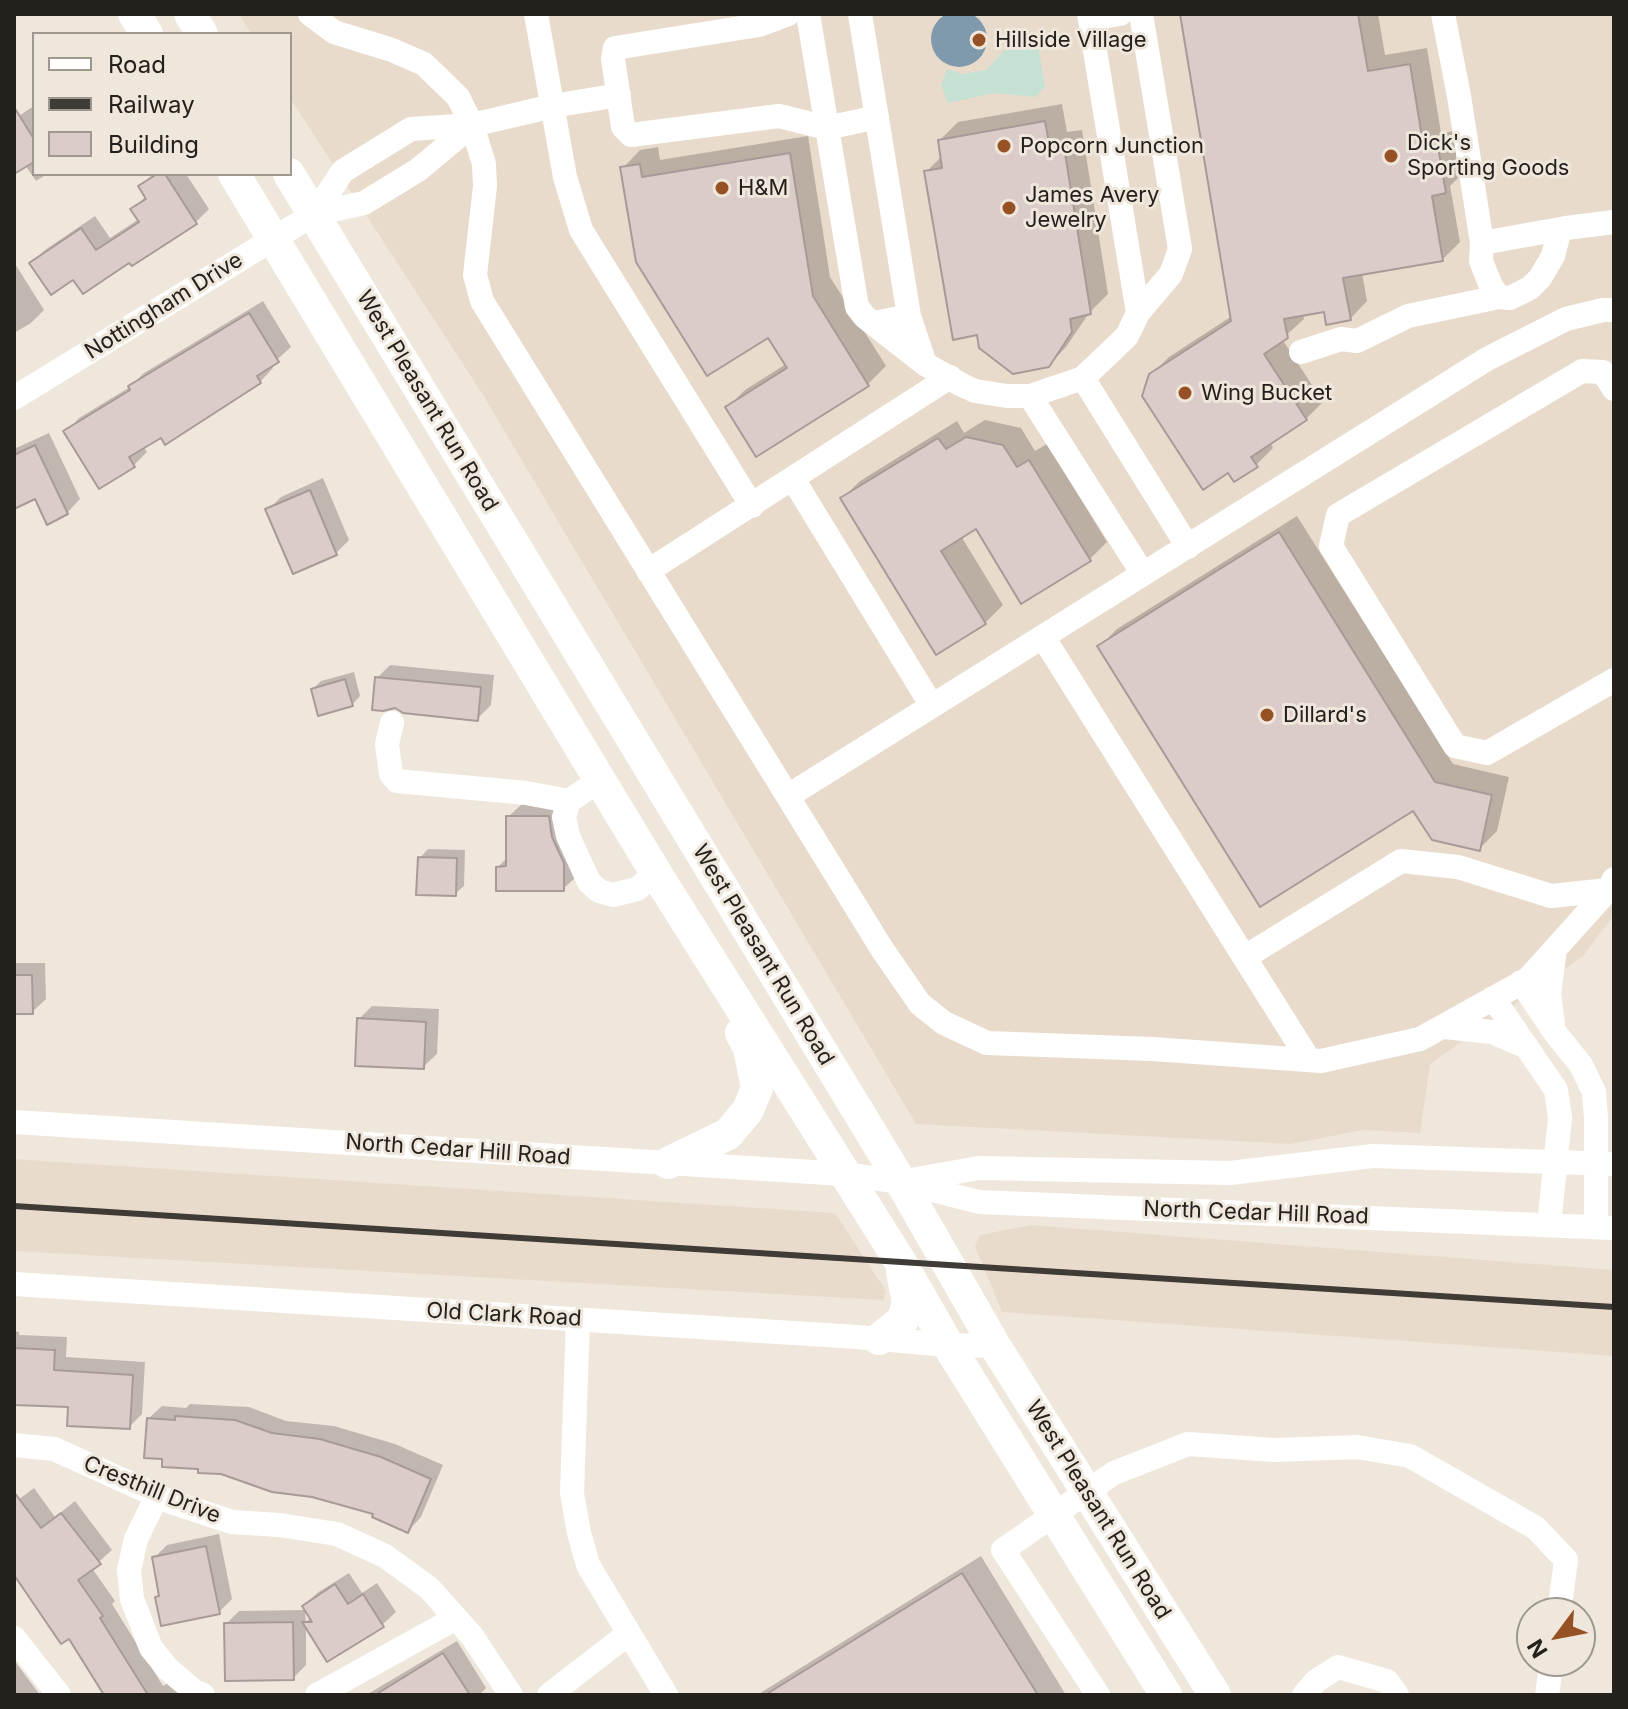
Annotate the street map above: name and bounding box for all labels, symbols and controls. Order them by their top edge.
place label: Hillside Village [995,27,1147,53]
marker: Hillside Village [970,31,988,49]
legend [32,32,292,176]
text: Road [108,50,166,79]
text: Railway [108,90,195,119]
text: Building [108,130,199,159]
place label: Dick's Sporting Goods [1407,130,1569,182]
place label: Popcorn Junction [1020,133,1204,159]
marker: Popcorn Junction [995,137,1013,155]
marker: Dick's Sporting Goods [1382,147,1400,165]
place label: H&M [738,175,788,201]
marker: H&M [713,179,731,197]
place label: James Avery Jewelry [1025,182,1159,234]
marker: James Avery Jewelry [1000,199,1018,217]
street label: Nottingham Drive [80,247,248,365]
street label: West Pleasant Run Road [351,286,503,516]
place label: Wing Bucket [1201,380,1332,406]
marker: Wing Bucket [1176,384,1194,402]
place label: Dillard's [1283,702,1367,728]
marker: Dillard's [1258,706,1276,724]
street label: West Pleasant Run Road [687,840,839,1070]
street label: North Cedar Hill Road [345,1129,571,1171]
street label: North Cedar Hill Road [1143,1196,1369,1230]
street label: Old Clark Road [426,1298,582,1332]
street label: West Pleasant Run Road [1020,1396,1176,1624]
street label: Cresthill Drive [80,1451,224,1529]
north arrow [1516,1597,1596,1677]
text: N [1522,1635,1553,1663]

